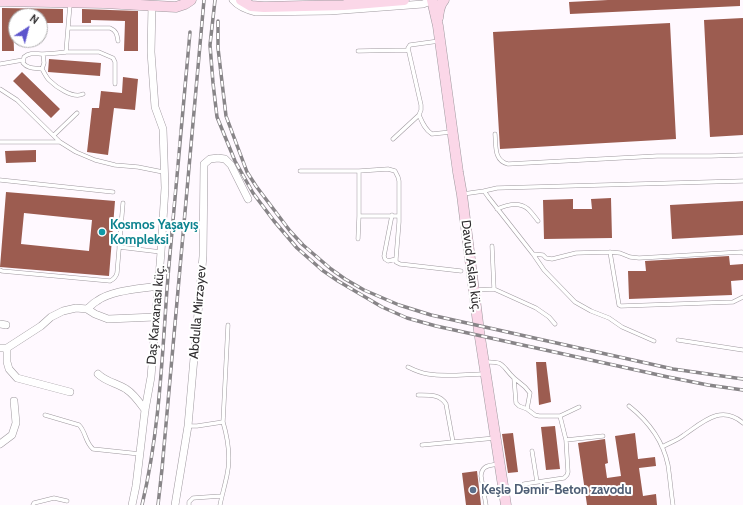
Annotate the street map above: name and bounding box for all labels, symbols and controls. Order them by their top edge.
north arrow [8,8,48,48]
text: N [27,11,42,27]
place label: Kosmos Yaşayış Kompleksi [110,217,199,248]
street label: Davud Aslan küç. [458,219,484,313]
marker: Kosmos Yaşayış Kompleksi [97,227,107,237]
street label: Abdulla Mirzəyev [186,264,210,360]
street label: Daş Karxanası küç. [144,265,168,365]
place label: Keşlə Dəmir-Beton zavodu [481,482,632,498]
marker: Keşlə Dəmir-Beton zavodu [468,485,478,495]

